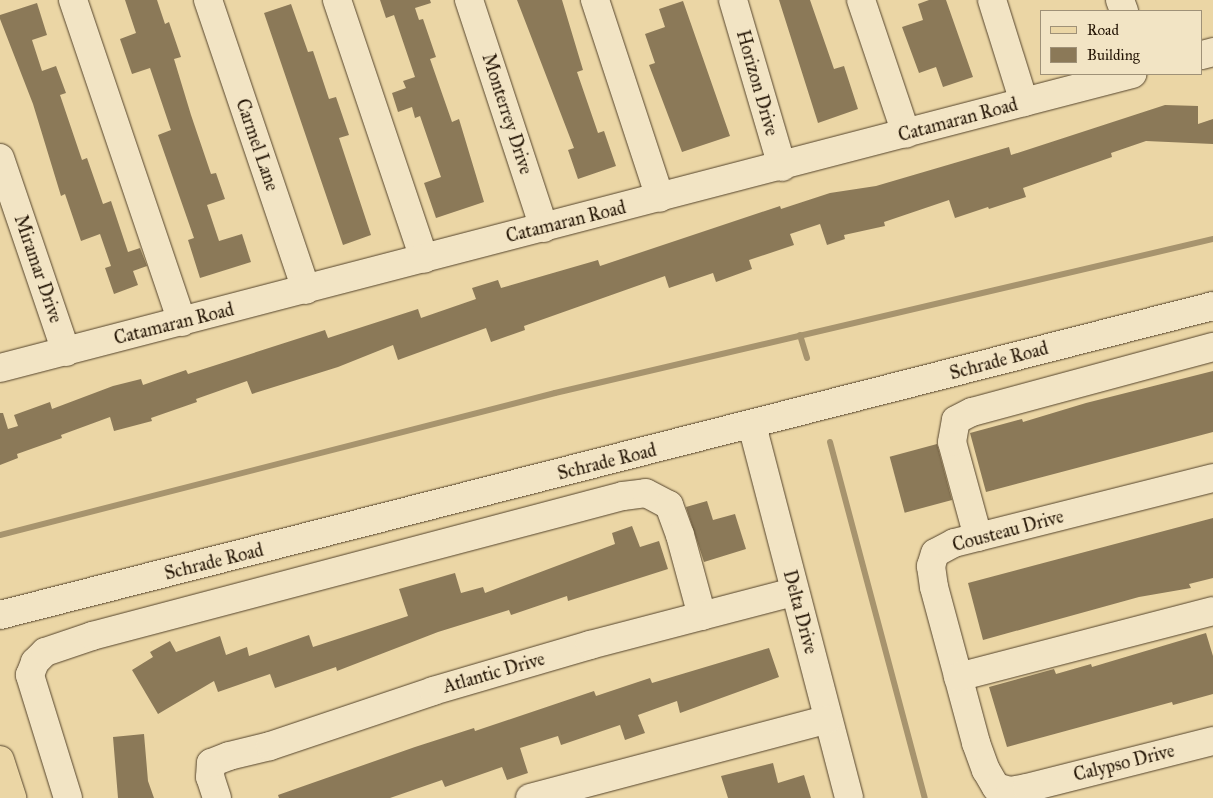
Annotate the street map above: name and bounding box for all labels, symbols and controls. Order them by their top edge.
legend [1040,10,1203,75]
text: Road [1087,21,1119,39]
street label: Horizon Drive [732,28,782,138]
text: Building [1087,46,1140,64]
street label: Monterrey Drive [477,51,537,177]
street label: Catamaran Road [896,94,1020,146]
street label: Carmel Lane [231,96,283,194]
street label: Catamaran Road [504,197,628,247]
street label: Miramar Drive [9,212,67,326]
street label: Catamaran Road [112,299,236,349]
street label: Schrade Road [947,337,1051,385]
street label: Schrade Road [555,439,659,485]
street label: Cousteau Drive [950,506,1066,556]
street label: Schrade Road [162,539,266,585]
street label: Delta Drive [778,568,822,656]
street label: Atlantic Drive [441,648,547,698]
street label: Calypso Drive [1071,740,1177,786]

